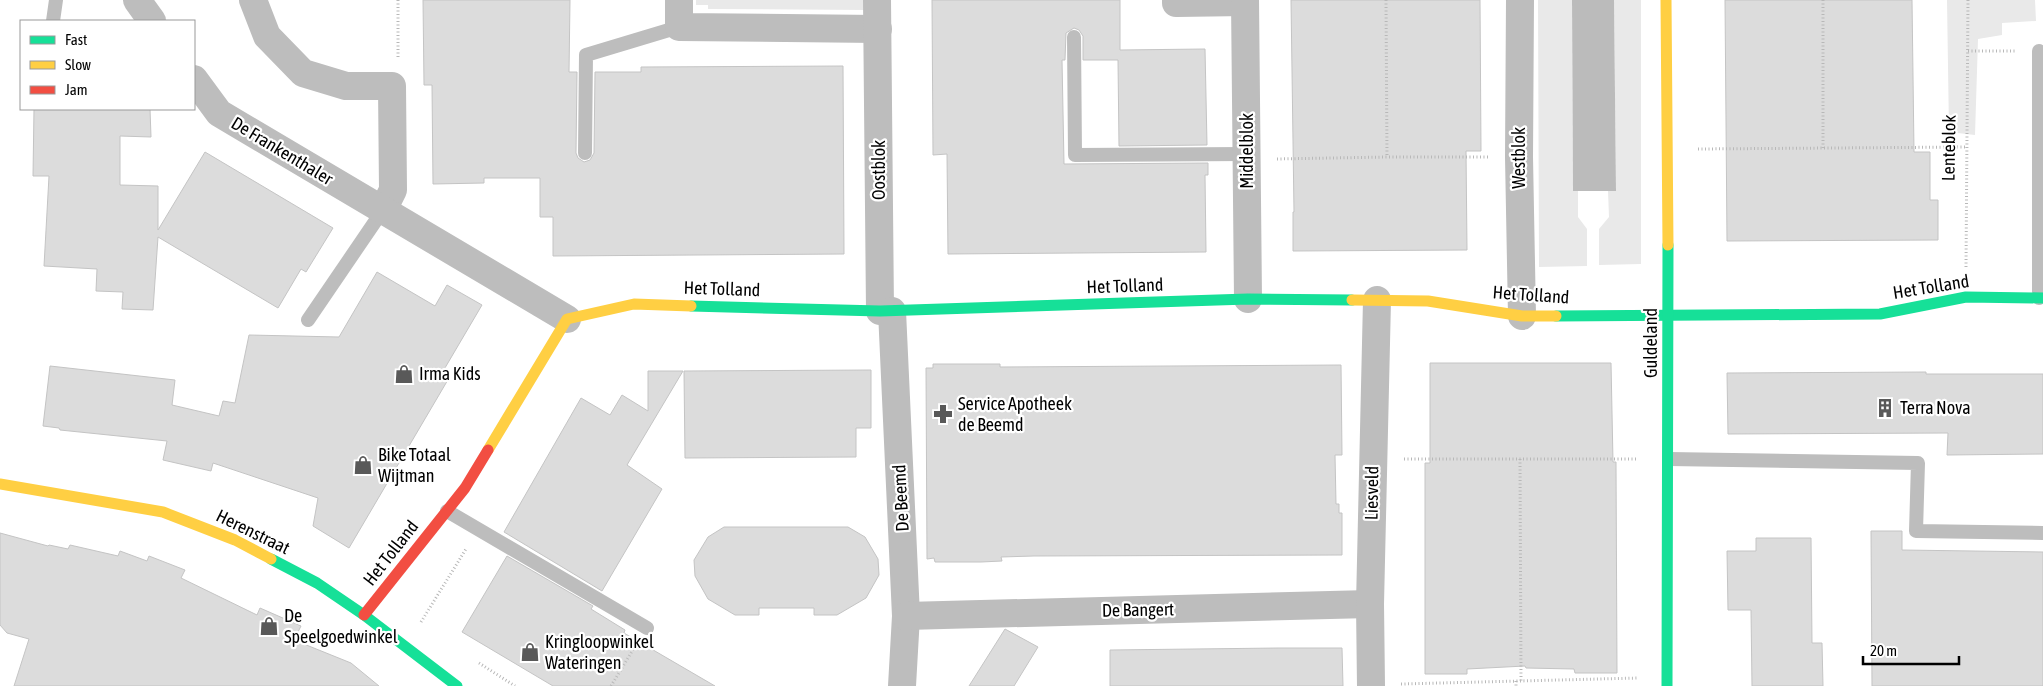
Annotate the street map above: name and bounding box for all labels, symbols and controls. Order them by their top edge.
legend [20,20,195,110]
text: Fast [65,31,87,48]
text: Slow [65,56,91,73]
text: Jam [65,81,88,98]
street label: De Frankenthaler [228,112,337,189]
street label: Middelblok [1236,113,1257,189]
street label: Lenteblok [1937,114,1960,181]
street label: Westblok [1508,127,1529,189]
street label: Oostblok [868,140,889,200]
street label: Het Tolland [1891,270,1970,303]
street label: Het Tolland [1086,274,1164,297]
street label: Het Tolland [683,277,761,300]
street label: Het Tolland [1492,281,1570,308]
street label: Guldeland [1640,308,1661,378]
shop icon: Irma Kids [393,363,415,385]
place label: Irma Kids [419,363,481,384]
place label: Service Apotheek de Beemd [958,393,1072,435]
building icon: Terra Nova [1874,397,1896,419]
place label: Terra Nova [1900,397,1971,418]
pharmacy icon: Service Apotheek de Beemd [932,403,954,425]
place label: Bike Totaal Wijtman [378,444,451,486]
shop icon: Bike Totaal Wijtman [352,454,374,476]
street label: De Beemd [888,464,913,532]
street label: Liesveld [1361,466,1382,520]
street label: Herenstraat [213,505,293,558]
street label: Het Tolland [359,516,423,589]
street label: De Bangert [1102,598,1174,621]
place label: De Speelgoedwinkel [284,605,398,647]
shop icon: De Speelgoedwinkel [258,615,280,637]
place label: Kringloopwinkel Wateringen [545,631,654,673]
scale bar [1863,634,1959,666]
shop icon: Kringloopwinkel Wateringen [519,641,541,663]
text: 20 m [1870,642,1897,659]

